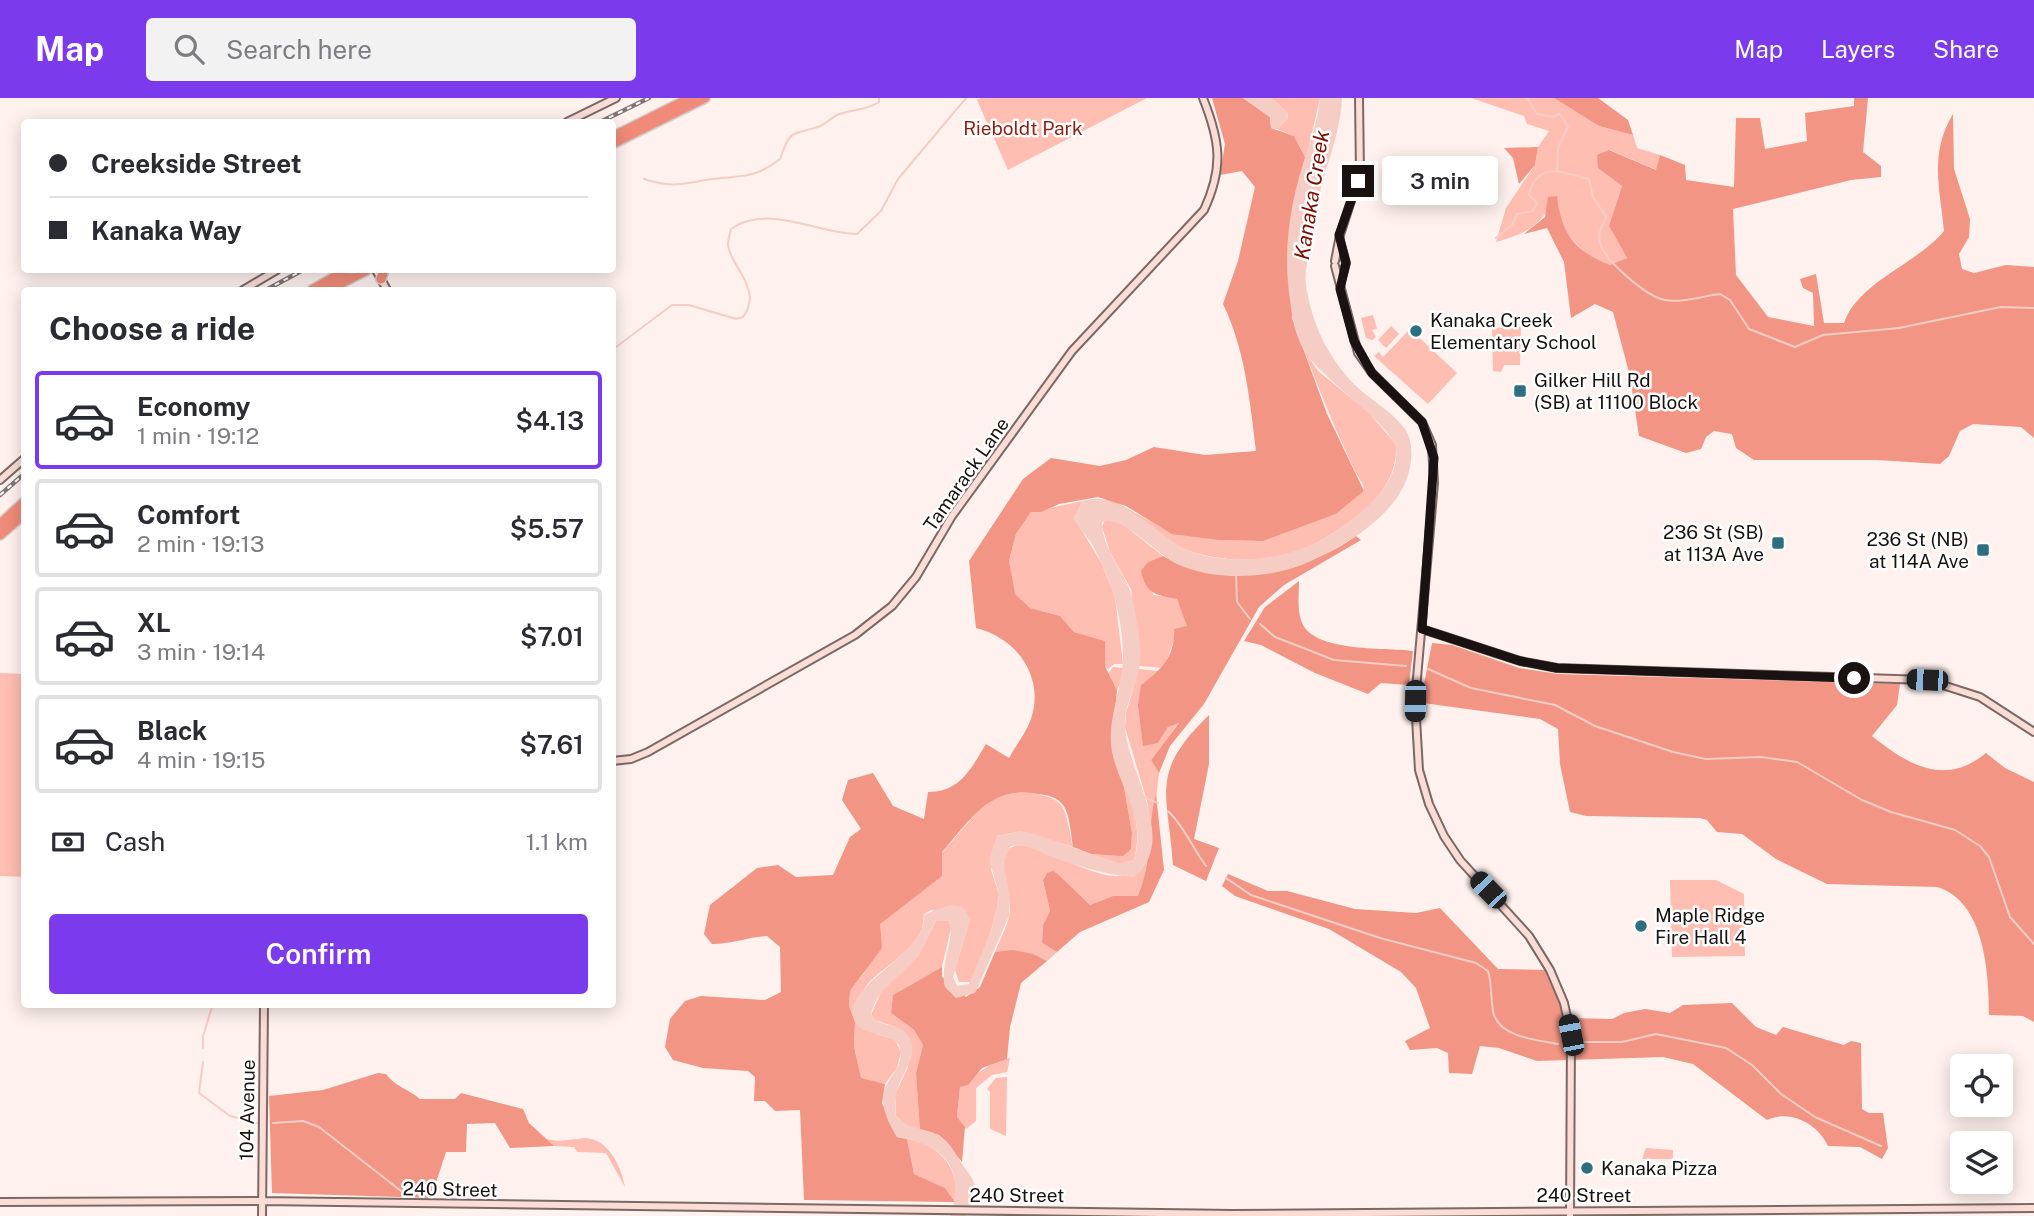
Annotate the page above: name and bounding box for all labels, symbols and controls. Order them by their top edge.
search box [146,18,636,81]
text: Map [35,30,104,68]
icon: search [170,30,208,68]
text: Search here [226,34,372,65]
text: Map [1734,35,1783,63]
text: Layers [1821,35,1895,63]
text: Share [1933,35,1999,63]
park label: Rieboldt Park [963,117,1083,139]
water label: Kanaka Creek [1289,128,1334,262]
text: Creekside Street [91,148,302,179]
callout: 3 min [1382,156,1498,206]
route end [1342,165,1374,197]
text: 3 min [1410,167,1470,194]
text: Kanaka Way [91,215,242,246]
place label: Kanaka Creek Elementary School [1430,309,1597,353]
text: Choose a ride [49,310,255,347]
marker: Kanaka Creek Elementary School [1408,323,1424,339]
place label: Gilker Hill Rd (SB) at 11100 Block [1534,369,1699,413]
marker: Gilker Hill Rd (SB) at 11100 Block [1512,383,1528,399]
icon: car [53,389,116,452]
text: Economy [137,391,250,422]
text: $4.13 [516,405,584,436]
street label: Tamarack Lane [919,413,1013,535]
text: 1 min · 19:12 [137,422,259,449]
icon: car [53,497,116,560]
text: Comfort [137,499,240,530]
text: $5.57 [510,513,584,544]
place label: 236 St (SB) at 113A Ave [1663,521,1764,565]
place label: 236 St (NB) at 114A Ave [1866,528,1969,572]
text: 2 min · 19:13 [137,530,264,557]
marker: 236 St (SB) at 113A Ave [1770,535,1786,551]
marker: 236 St (NB) at 114A Ave [1975,542,1991,558]
icon: car [53,605,116,668]
text: XL [137,607,171,638]
text: $7.01 [520,621,584,652]
text: 3 min · 19:14 [137,638,265,665]
route start [1838,662,1870,694]
car [1906,669,1949,691]
car [1405,680,1426,722]
icon: car [53,713,116,776]
text: Black [137,715,207,746]
text: $7.61 [520,729,584,760]
text: 4 min · 19:15 [137,746,265,773]
icon: cash [49,823,87,861]
text: Cash [105,826,165,857]
text: 1.1 km [526,828,588,855]
car [1466,868,1511,912]
place label: Maple Ridge Fire Hall 4 [1655,904,1765,948]
button: Confirm [49,914,588,994]
marker: Maple Ridge Fire Hall 4 [1633,918,1649,934]
car [1557,1012,1586,1058]
map controls [1950,1054,2013,1194]
button: locate [1950,1054,2013,1117]
street label: 104 Avenue [235,1059,259,1161]
button: layers [1950,1131,2013,1194]
place label: Kanaka Pizza [1601,1157,1717,1179]
marker: Kanaka Pizza [1579,1160,1595,1176]
street label: 240 Street [402,1177,498,1201]
street label: 240 Street [969,1184,1065,1206]
street label: 240 Street [1536,1184,1632,1206]

